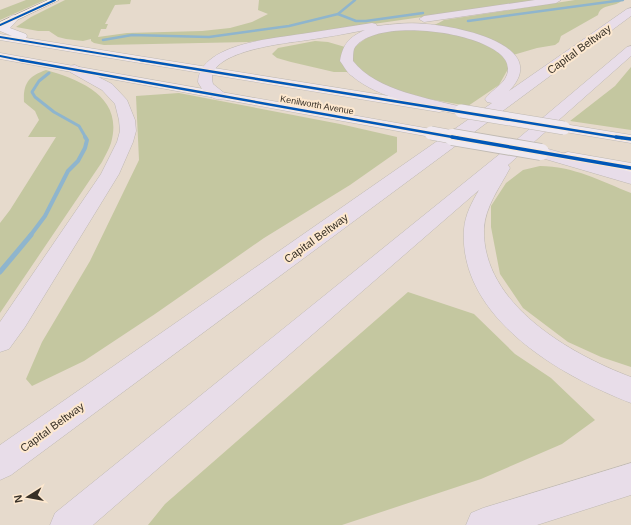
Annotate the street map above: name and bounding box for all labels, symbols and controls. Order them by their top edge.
street label: Capital Beltway [545,22,614,76]
street label: Kenilworth Avenue [280,94,354,116]
street label: Capital Beltway [282,211,351,265]
street label: Capital Beltway [18,400,87,454]
north arrow [8,477,48,517]
text: N [12,494,25,504]

